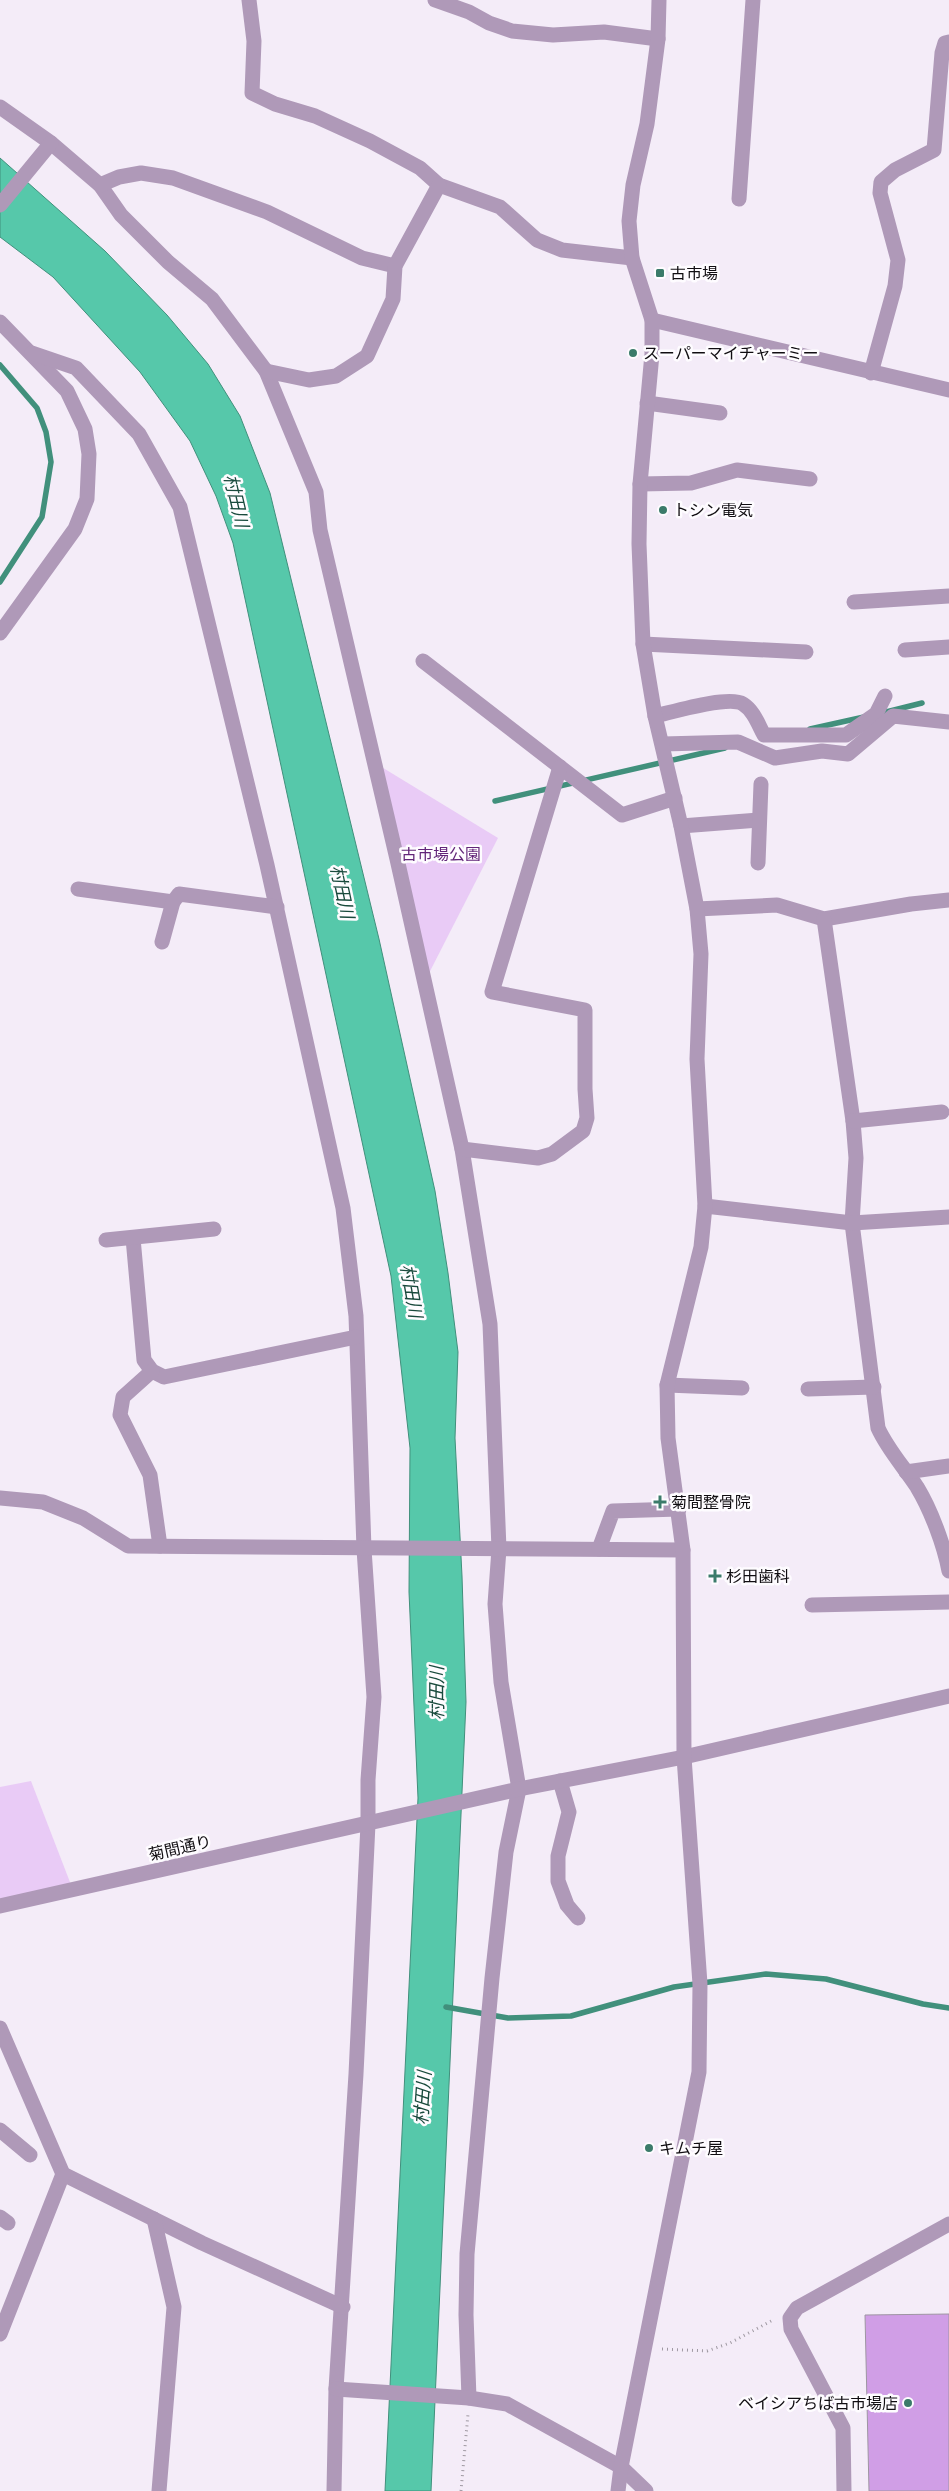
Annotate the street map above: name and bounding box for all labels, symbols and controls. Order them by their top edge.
place label: 古市場 [670,264,718,283]
marker: 古市場 [654,267,666,279]
place label: スーパーマイチャーミー [643,344,819,363]
marker: スーパーマイチャーミー [627,347,639,359]
water label: 村田川 [219,472,253,532]
place label: トシン電気 [673,501,753,520]
marker: トシン電気 [657,504,669,516]
park label: 古市場公園 [401,845,481,864]
water label: 村田川 [326,863,359,923]
water label: 村田川 [395,1263,427,1321]
place label: 菊間整骨院 [671,1493,751,1512]
marker: 菊間整骨院 [653,1495,667,1509]
place label: 杉田歯科 [726,1567,790,1586]
marker: 杉田歯科 [708,1569,722,1583]
water label: 村田川 [426,1664,448,1720]
street label: 菊間通り [147,1832,213,1864]
water label: 村田川 [410,2068,436,2126]
place label: キムチ屋 [659,2139,723,2158]
marker: キムチ屋 [643,2142,655,2154]
place label: ベイシアちば古市場店 [738,2394,898,2413]
marker: ベイシアちば古市場店 [902,2397,914,2409]

